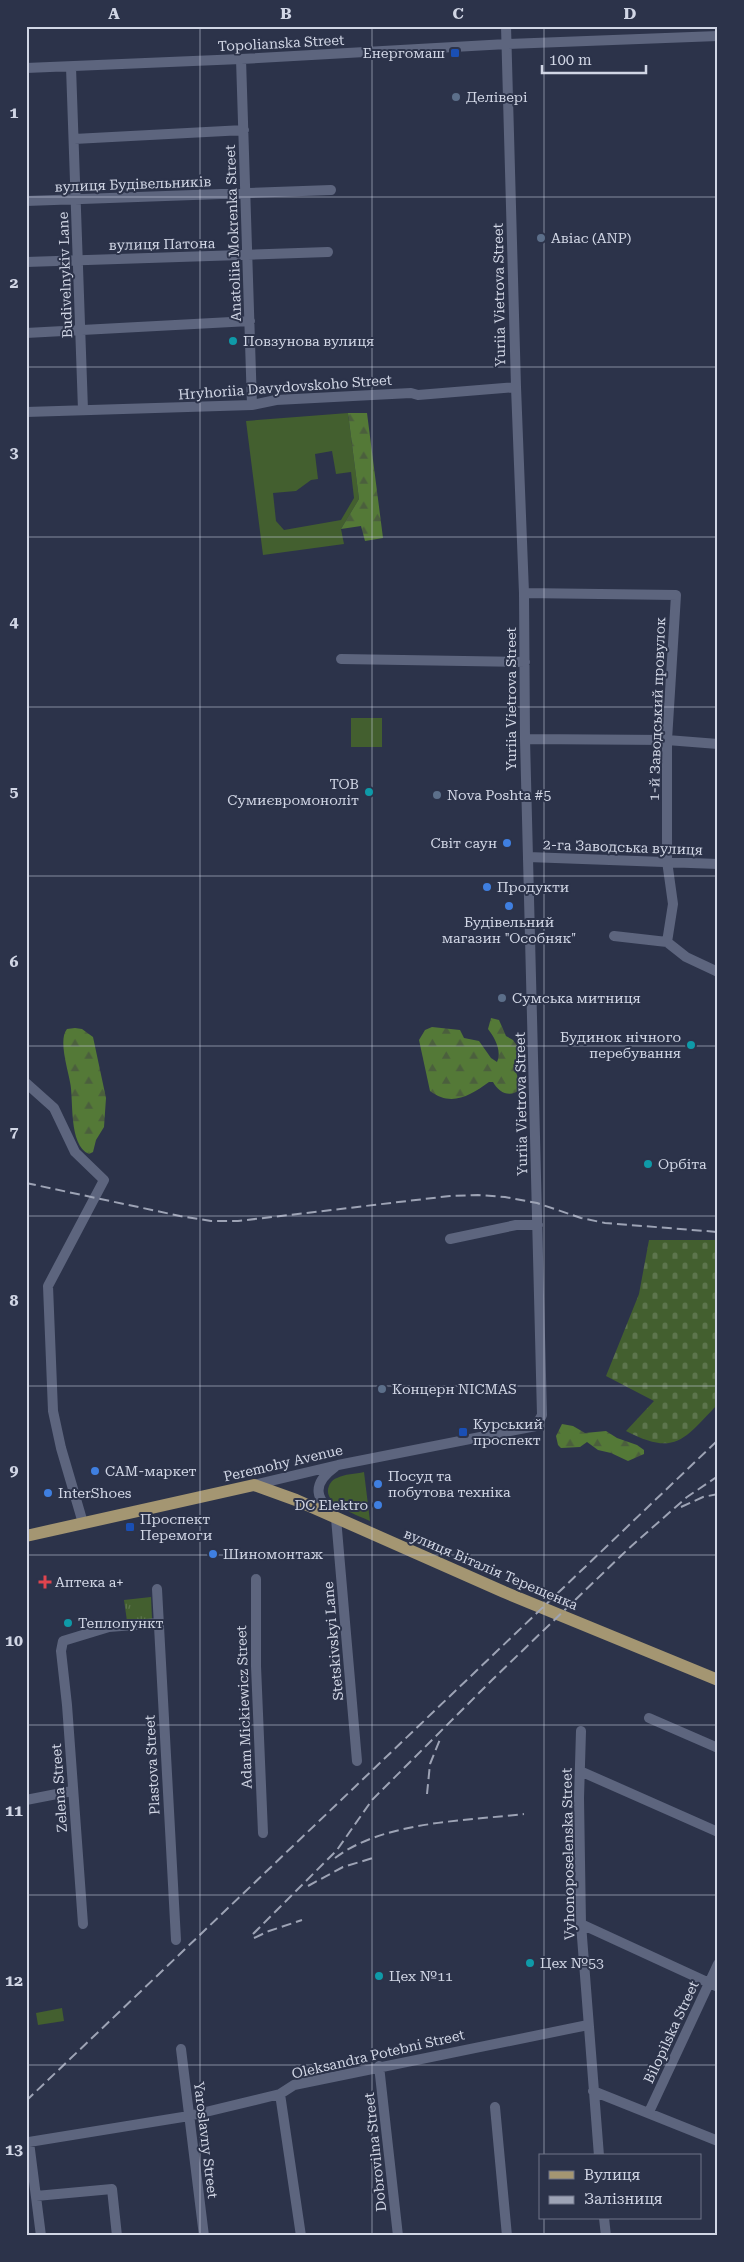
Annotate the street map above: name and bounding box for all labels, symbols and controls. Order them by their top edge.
text: A [108,4,120,23]
text: B [280,4,292,23]
text: C [452,4,464,23]
text: D [624,4,637,23]
street label: Topolianska Street [217,32,345,54]
scale bar [542,42,645,74]
place label: Енергомаш [363,45,445,61]
marker: Енергомаш [449,47,461,59]
text: 100 m [549,51,592,69]
place label: Делівері [466,89,528,105]
marker: Делівері [450,91,462,103]
text: 1 [10,103,19,122]
street label: Anatoliia Mokrenka Street [222,144,244,322]
street label: вулиця Будівельників [54,173,212,195]
street label: Budivelnykiv Lane [55,211,75,338]
street label: Yuriia Vietrova Street [490,223,508,367]
place label: Авіас (ANP) [551,230,631,246]
marker: Авіас (ANP) [535,232,547,244]
street label: вулиця Патона [109,235,216,253]
text: 2 [10,273,19,292]
place label: Повзунова вулиця [243,333,374,349]
marker: Повзунова вулиця [227,335,239,347]
street label: Hryhoriia Davydovskoho Street [178,372,392,402]
text: 3 [10,443,19,462]
text: 4 [10,612,19,631]
street label: 1-й Заводський провулок [646,616,668,801]
street label: Yuriia Vietrova Street [503,627,519,771]
place label: ТОВ Сумиєвромоноліт [227,776,359,808]
text: 5 [10,782,19,801]
marker: ТОВ Сумиєвромоноліт [363,786,375,798]
place label: Nova Poshta #5 [447,787,551,803]
marker: Nova Poshta #5 [431,789,443,801]
place label: Світ саун [430,835,497,851]
street label: 2-га Заводська вулиця [543,836,703,858]
marker: Світ саун [501,837,513,849]
place label: Продукти [497,879,569,895]
marker: Продукти [481,881,493,893]
marker: Будівельний магазин "Особняк" [503,900,515,912]
place label: Будівельний магазин "Особняк" [442,914,576,946]
text: 6 [10,952,19,971]
place label: Сумська митниця [512,990,641,1006]
marker: Сумська митниця [496,992,508,1004]
place label: Будинок нічного перебування [560,1029,681,1061]
street label: Yuriia Vietrova Street [512,1032,530,1176]
marker: Будинок нічного перебування [685,1039,697,1051]
text: 7 [10,1122,19,1141]
place label: Орбіта [658,1156,707,1172]
marker: Орбіта [642,1158,654,1170]
text: 8 [10,1291,19,1310]
place label: Концерн NICMAS [392,1381,517,1397]
marker: Концерн NICMAS [376,1383,388,1395]
place label: Курський проспект [473,1416,543,1448]
marker: Курський проспект [457,1426,469,1438]
street label: Peremohy Avenue [222,1441,345,1485]
text: 9 [10,1461,19,1480]
place label: САМ-маркет [105,1463,197,1479]
marker: САМ-маркет [89,1465,101,1477]
place label: Посуд та побутова техніка [388,1468,511,1500]
marker: Посуд та побутова техніка [372,1478,384,1490]
place label: InterShoes [58,1485,132,1501]
marker: InterShoes [42,1487,54,1499]
place label: DC Elektro [294,1497,368,1513]
marker: DC Elektro [372,1499,384,1511]
place label: Проспект Перемоги [140,1511,212,1543]
marker: Проспект Перемоги [124,1521,136,1533]
street label: вулиця Віталія Терещенка [402,1525,581,1613]
place label: Шиномонтаж [223,1546,323,1562]
marker: Шиномонтаж [207,1548,219,1560]
place label: Аптека а+ [55,1574,124,1590]
marker: Аптека а+ [39,1576,51,1588]
street label: Stetskivskyi Lane [320,1581,346,1701]
place label: Теплопункт [78,1615,164,1631]
marker: Теплопункт [62,1617,74,1629]
street label: Adam Mickiewicz Street [233,1625,255,1789]
text: 10 [5,1631,23,1650]
street label: Plastova Street [141,1715,163,1815]
street label: Zelena Street [48,1743,70,1833]
street label: Vyhonoposelenska Street [558,1768,578,1940]
text: 11 [5,1801,23,1820]
place label: Цех №53 [540,1955,604,1971]
marker: Цех №53 [524,1957,536,1969]
place label: Цех №11 [389,1968,453,1984]
marker: Цех №11 [373,1970,385,1982]
text: 12 [5,1971,23,1990]
street label: Bilopilska Street [640,1978,702,2086]
street label: Oleksandra Potebni Street [290,2026,466,2082]
street label: Yaroslavny Street [191,2081,221,2199]
street label: Dobrovilna Street [361,2092,389,2212]
text: 13 [5,2140,23,2159]
legend [539,2154,702,2220]
text: Вулиця [584,2166,640,2184]
text: Залізниця [584,2190,663,2208]

